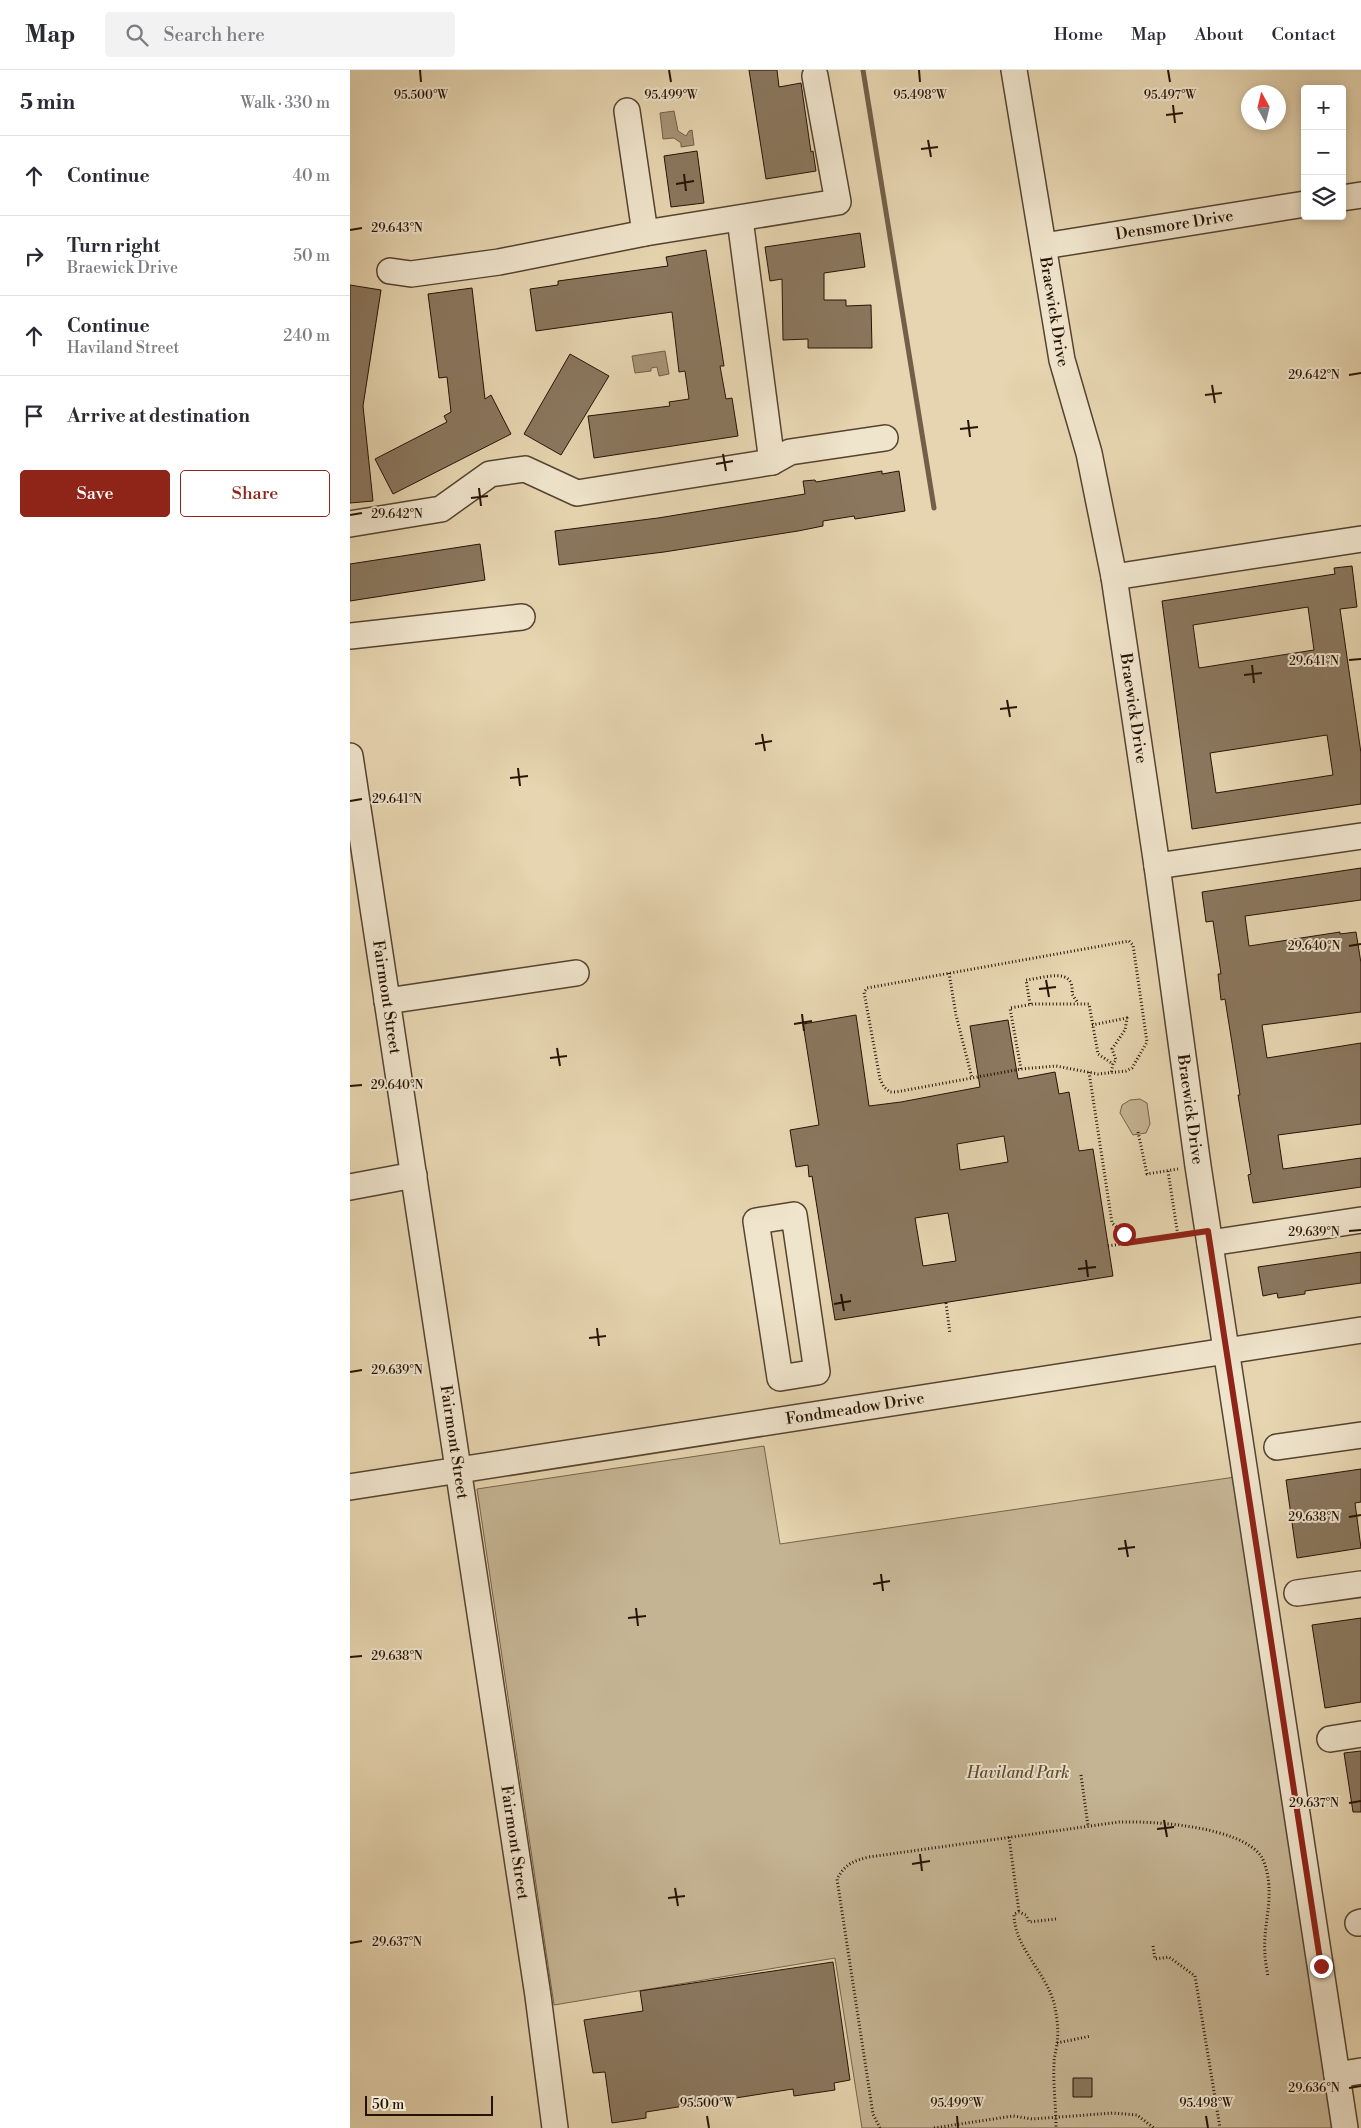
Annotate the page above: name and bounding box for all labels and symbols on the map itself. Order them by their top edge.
north arrow [1241,85,1286,130]
text: 95.500°W [394,88,449,103]
text: 95.499°W [644,88,699,103]
text: 95.498°W [893,88,948,103]
text: 95.497°W [1144,88,1197,103]
street label: Densmore Drive [1114,206,1235,244]
text: 29.643°N [371,221,423,236]
street label: Braewick Drive [1035,254,1073,369]
text: 29.642°N [1288,368,1340,383]
text: 29.642°N [371,507,423,522]
street label: Braewick Drive [1115,651,1152,765]
text: 29.641°N [1289,654,1339,669]
text: 29.641°N [372,792,422,807]
street label: Fairmont Street [368,939,405,1056]
text: 29.640°N [1288,939,1340,954]
street label: Braewick Drive [1173,1052,1208,1166]
text: 29.640°N [371,1078,423,1093]
route start [1113,1223,1136,1246]
text: 29.639°N [1288,1225,1340,1240]
text: 29.639°N [371,1363,423,1378]
street label: Fairmont Street [436,1384,473,1501]
street label: Fondmeadow Drive [784,1388,926,1429]
text: 29.638°N [1288,1510,1340,1525]
text: 29.638°N [371,1649,423,1664]
park label: Haviland Park [966,1763,1069,1783]
street label: Fairmont Street [496,1784,533,1901]
text: 29.637°N [1289,1796,1339,1811]
text: 29.637°N [372,1935,422,1950]
route end [1310,1955,1333,1978]
text: 29.636°N [1288,2081,1340,2096]
scale bar [365,2093,492,2116]
text: 95.500°W [680,2096,735,2111]
text: 95.499°W [930,2096,985,2111]
text: 95.498°W [1179,2096,1234,2111]

